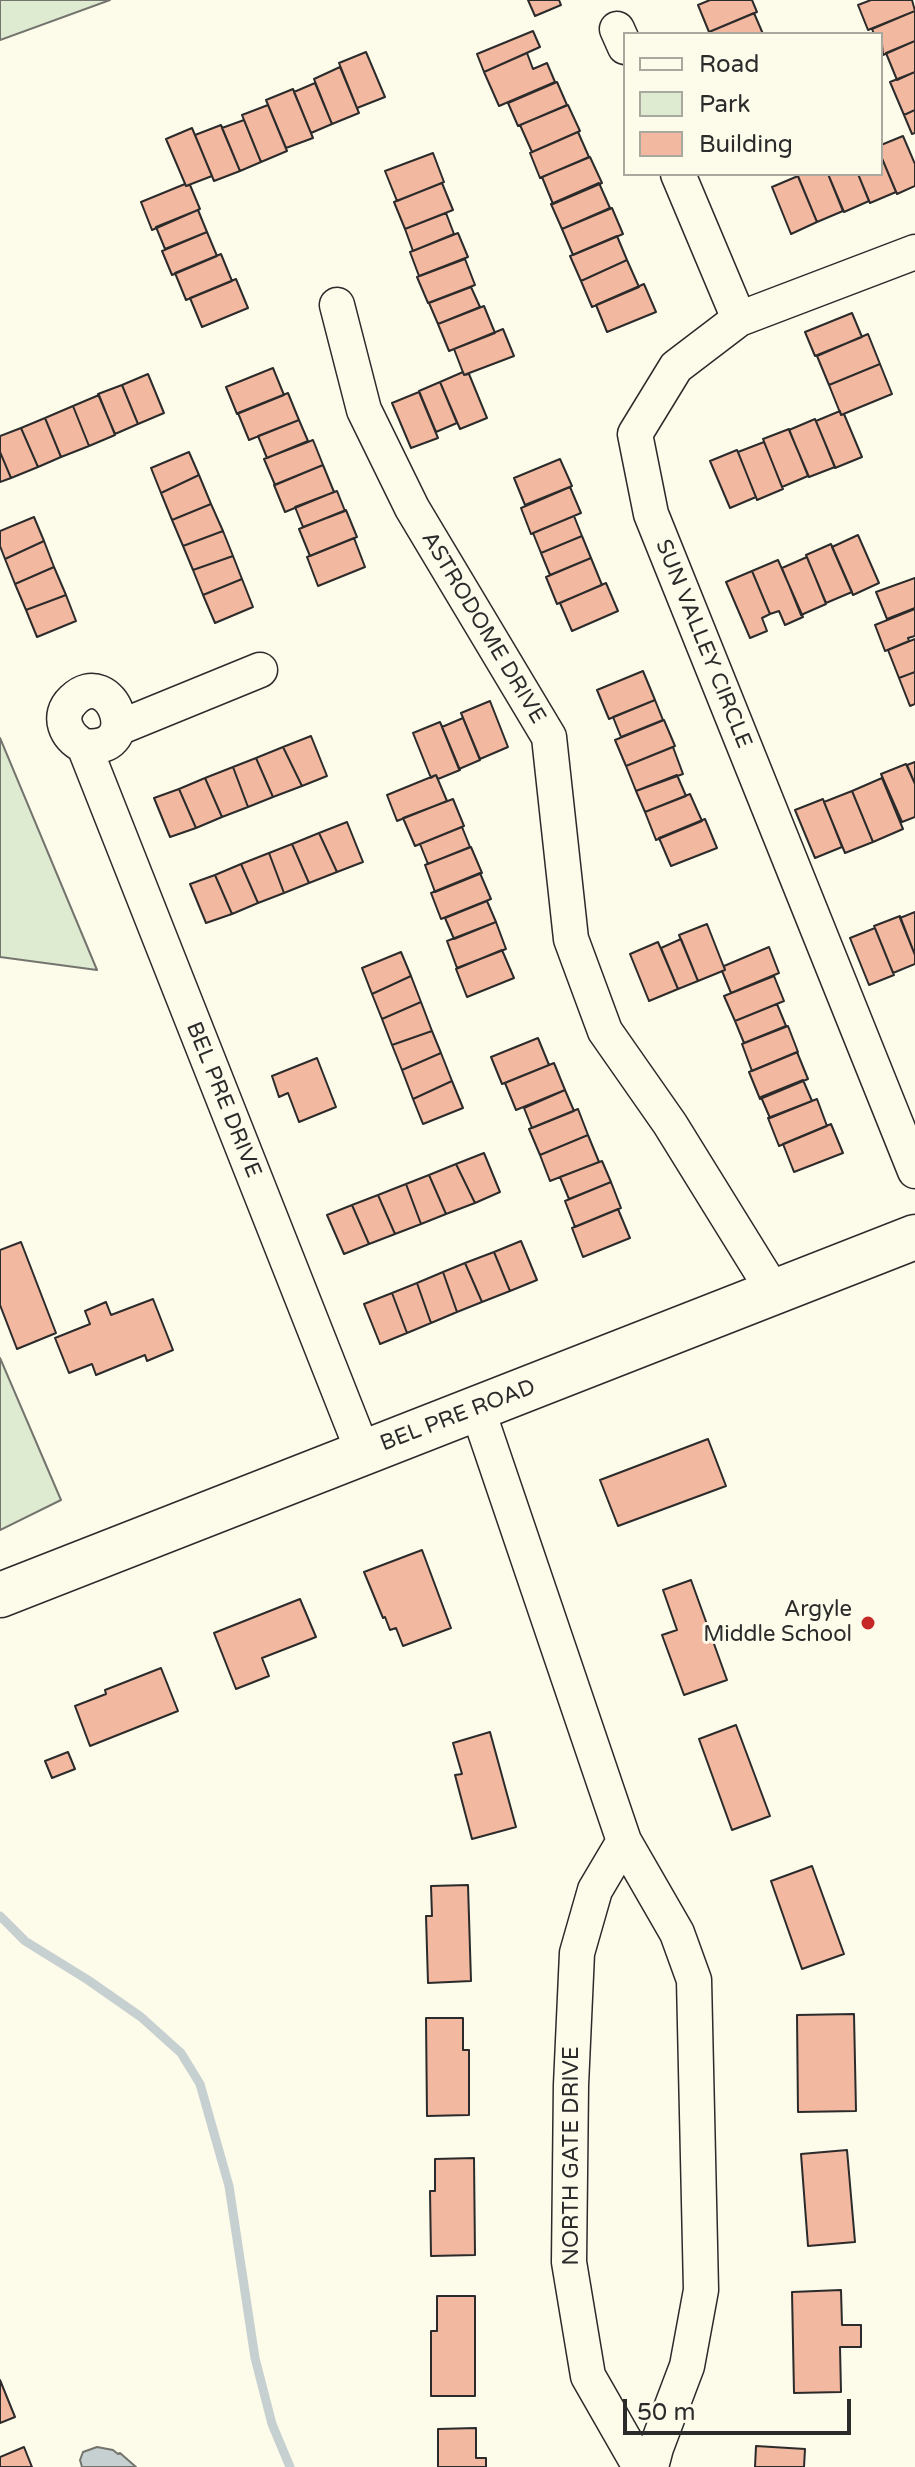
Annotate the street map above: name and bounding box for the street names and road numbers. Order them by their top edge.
street label: ASTRODOME DRIVE [415,527,551,729]
street label: SUN VALLEY CIRCLE [649,536,757,752]
street label: BEL PRE DRIVE [180,1018,266,1182]
street label: BEL PRE ROAD [377,1374,539,1458]
street label: NORTH GATE DRIVE [559,2046,585,2266]

